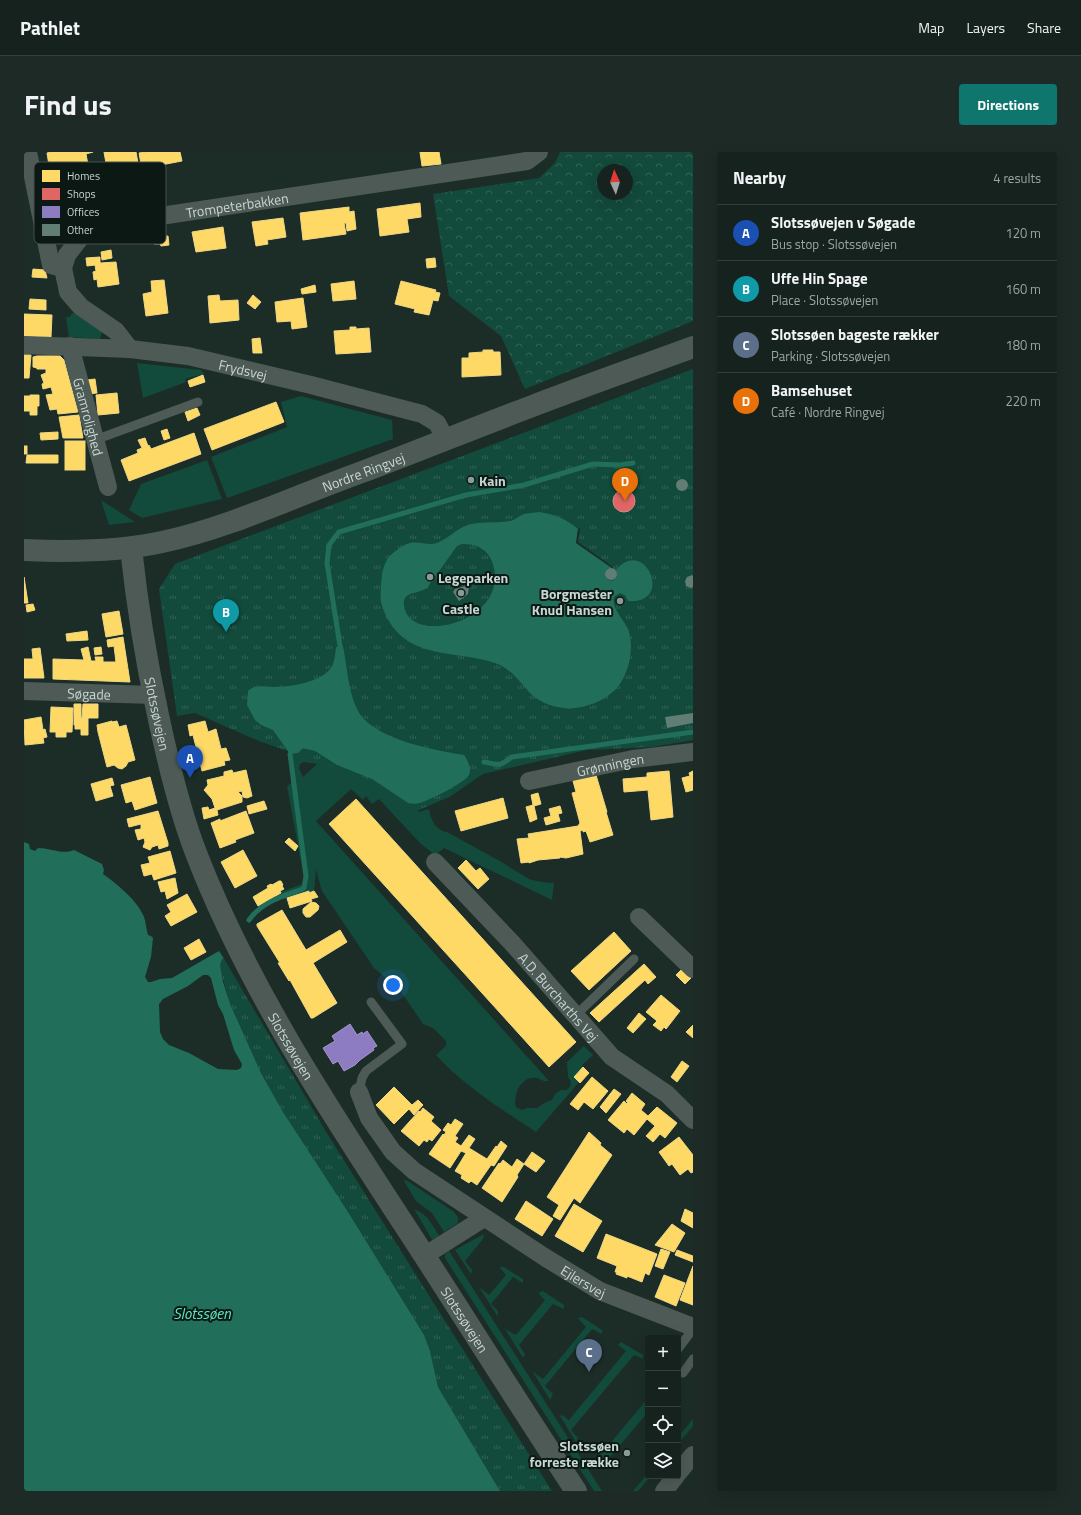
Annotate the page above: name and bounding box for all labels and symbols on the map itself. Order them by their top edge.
legend [34,162,166,244]
north arrow [597,164,633,200]
text: Homes [67,168,100,184]
text: Shops [67,186,96,202]
street label: Trompeterbakken [184,186,290,223]
text: Offices [67,204,99,220]
text: Other [67,222,94,238]
street label: Frydsvej [217,353,269,385]
street label: Gramrolighed [68,375,110,458]
street label: Nordre Ringvej [319,446,408,497]
pin: D [612,468,638,501]
place label: Kain [479,470,506,491]
marker: Kain [466,475,476,485]
place label: Legeparken [438,567,508,588]
marker: Legeparken [425,572,435,582]
place label: Borgmester Knud Hansen [532,583,612,620]
marker: Castle [456,588,466,598]
marker: Borgmester Knud Hansen [615,596,625,606]
place label: Castle [442,598,480,619]
pin: B [213,599,239,632]
street label: Slotssøvejen [140,675,176,753]
street label: Søgade [67,682,111,704]
pin: A [177,745,203,778]
street label: Grønningen [575,747,645,781]
street label: A.D. Burcharths Vej [514,947,604,1046]
your location [383,975,403,995]
street label: Slotssøvejen [264,1008,319,1084]
street label: Ejlersvej [557,1259,609,1303]
street label: Slotssøvejen [436,1282,494,1357]
water label: Slotssøen [173,1302,231,1325]
pin: C [576,1339,602,1372]
place label: Slotssøen forreste række [530,1435,619,1472]
marker: Slotssøen forreste række [622,1448,632,1458]

